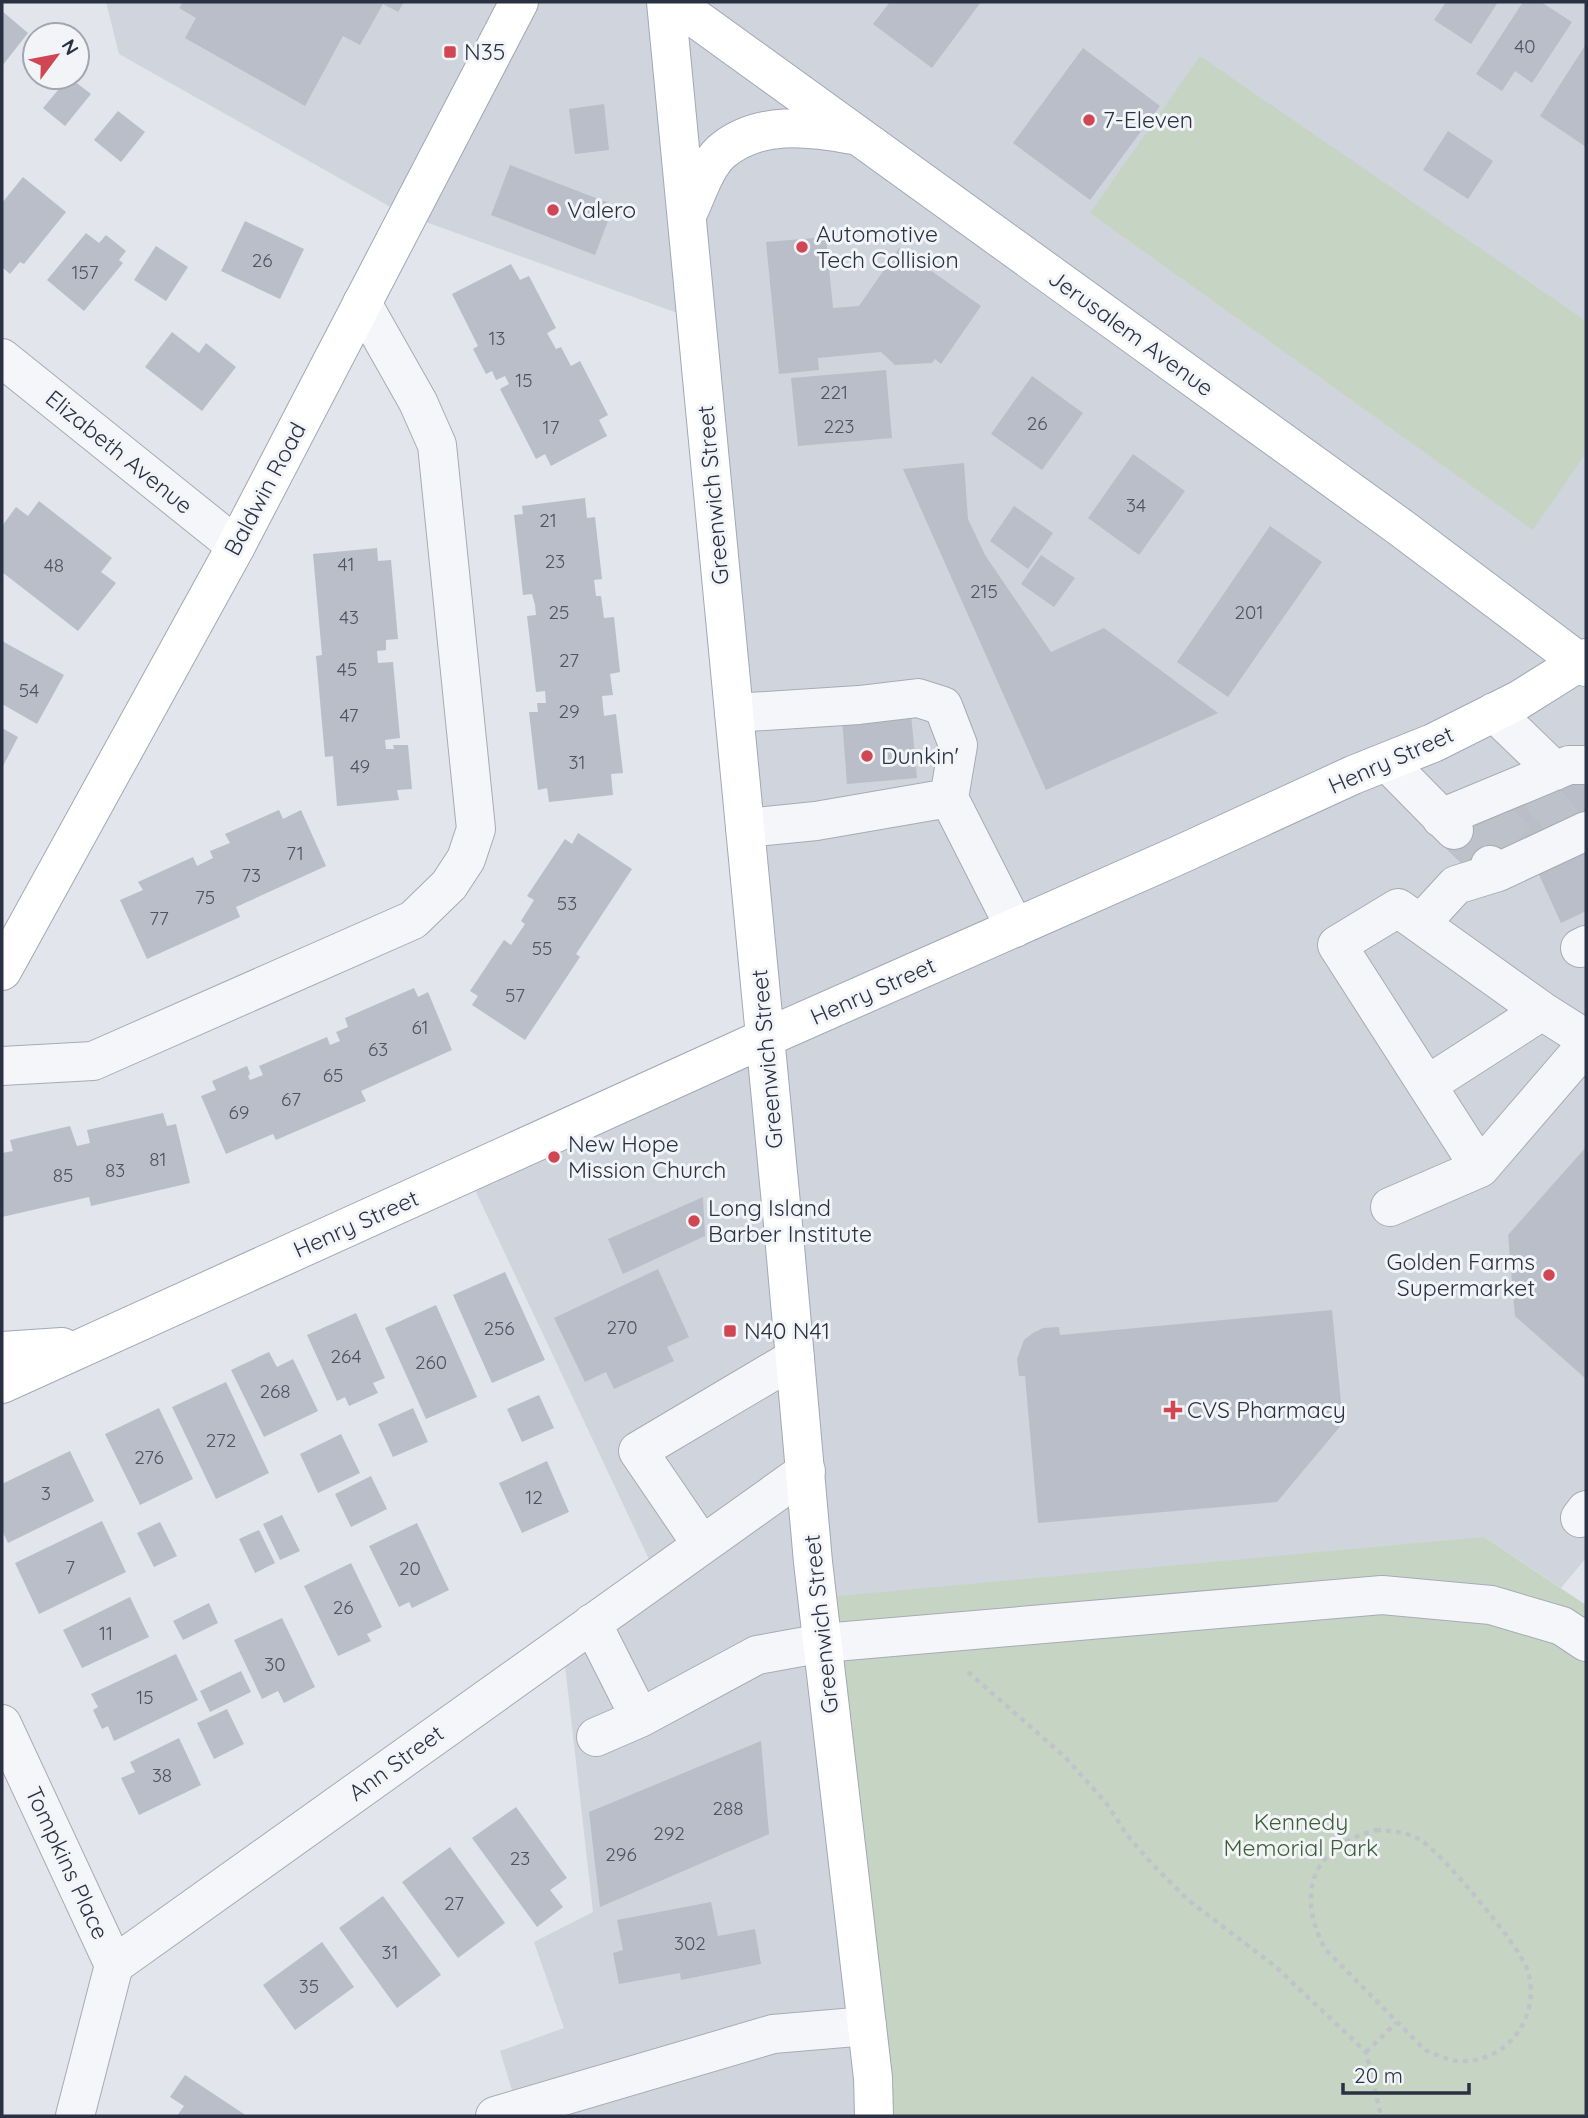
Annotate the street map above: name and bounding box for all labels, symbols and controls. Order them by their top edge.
north arrow [21,21,91,91]
house number: 40 [1514,34,1536,58]
text: N [57,35,84,59]
place label: N35 [464,37,505,66]
marker: N35 [442,44,458,60]
place label: 7-Eleven [1103,105,1193,134]
marker: 7-Eleven [1081,112,1097,128]
place label: Valero [567,195,636,224]
marker: Valero [545,202,561,218]
place label: Automotive Tech Collision [816,219,959,274]
marker: Automotive Tech Collision [794,239,810,255]
house number: 26 [252,248,272,272]
house number: 157 [71,260,99,284]
street label: Jerusalem Avenue [1043,263,1219,402]
house number: 13 [489,326,506,350]
house number: 15 [515,368,533,392]
house number: 221 [820,380,848,404]
street label: Elizabeth Avenue [40,383,199,520]
street label: Greenwich Street [690,404,735,586]
house number: 26 [1027,411,1047,435]
house number: 223 [823,414,855,438]
house number: 17 [543,415,560,439]
street label: Baldwin Road [217,417,312,560]
house number: 34 [1126,493,1146,517]
house number: 21 [539,508,557,532]
house number: 23 [545,549,565,573]
house number: 41 [338,552,354,576]
house number: 48 [44,553,64,577]
house number: 215 [970,579,998,603]
house number: 25 [549,600,569,624]
house number: 201 [1235,600,1263,624]
house number: 43 [339,605,359,629]
house number: 27 [559,648,579,672]
house number: 45 [337,657,357,681]
house number: 54 [19,678,39,702]
house number: 29 [558,699,580,723]
house number: 47 [339,703,359,727]
street label: Henry Street [1324,719,1458,800]
place label: Dunkin' [881,741,959,770]
marker: Dunkin' [859,748,875,764]
house number: 31 [569,750,586,774]
house number: 49 [350,754,370,778]
house number: 71 [286,841,304,865]
house number: 73 [241,863,261,887]
house number: 75 [195,885,215,909]
house number: 53 [557,891,577,915]
house number: 77 [149,906,169,930]
house number: 55 [532,936,552,960]
street label: Henry Street [806,950,940,1031]
street label: Greenwich Street [744,968,789,1150]
house number: 57 [505,983,525,1007]
house number: 61 [411,1015,429,1039]
house number: 63 [368,1037,388,1061]
house number: 65 [323,1063,343,1087]
house number: 67 [281,1087,301,1111]
house number: 69 [229,1100,249,1124]
place label: New Hope Mission Church [568,1129,726,1184]
house number: 81 [149,1147,167,1171]
marker: New Hope Mission Church [546,1149,562,1165]
house number: 83 [105,1158,125,1182]
house number: 85 [53,1163,73,1187]
street label: Henry Street [289,1183,423,1264]
place label: Long Island Barber Institute [708,1193,872,1248]
marker: Long Island Barber Institute [686,1213,702,1229]
place label: Golden Farms Supermarket [1386,1247,1535,1302]
marker: Golden Farms Supermarket [1541,1267,1557,1283]
house number: 270 [606,1315,638,1339]
house number: 256 [483,1316,515,1340]
place label: N40 N41 [744,1316,830,1345]
marker: N40 N41 [722,1323,738,1339]
house number: 264 [330,1344,362,1368]
house number: 260 [415,1350,447,1374]
house number: 268 [259,1379,291,1403]
place label: CVS Pharmacy [1187,1395,1346,1424]
marker: CVS Pharmacy [1165,1402,1181,1418]
house number: 272 [206,1428,236,1452]
house number: 276 [134,1445,164,1469]
house number: 3 [41,1481,51,1505]
house number: 12 [525,1485,543,1509]
street label: Greenwich Street [797,1533,844,1715]
house number: 7 [65,1555,75,1579]
house number: 20 [399,1556,421,1580]
house number: 26 [333,1595,353,1619]
house number: 11 [99,1621,113,1645]
house number: 30 [264,1652,286,1676]
house number: 15 [136,1685,154,1709]
street label: Ann Street [342,1718,449,1807]
house number: 38 [152,1763,172,1787]
street label: Tompkins Place [19,1782,116,1944]
house number: 288 [712,1796,744,1820]
park label: Kennedy Memorial Park [1224,1807,1378,1862]
house number: 292 [653,1821,685,1845]
house number: 296 [605,1842,637,1866]
house number: 23 [510,1846,530,1870]
house number: 27 [444,1891,464,1915]
house number: 302 [674,1931,706,1955]
house number: 31 [382,1940,399,1964]
house number: 35 [299,1974,319,1998]
scale bar [1343,2052,1469,2096]
text: 20 m [1354,2062,1403,2088]

